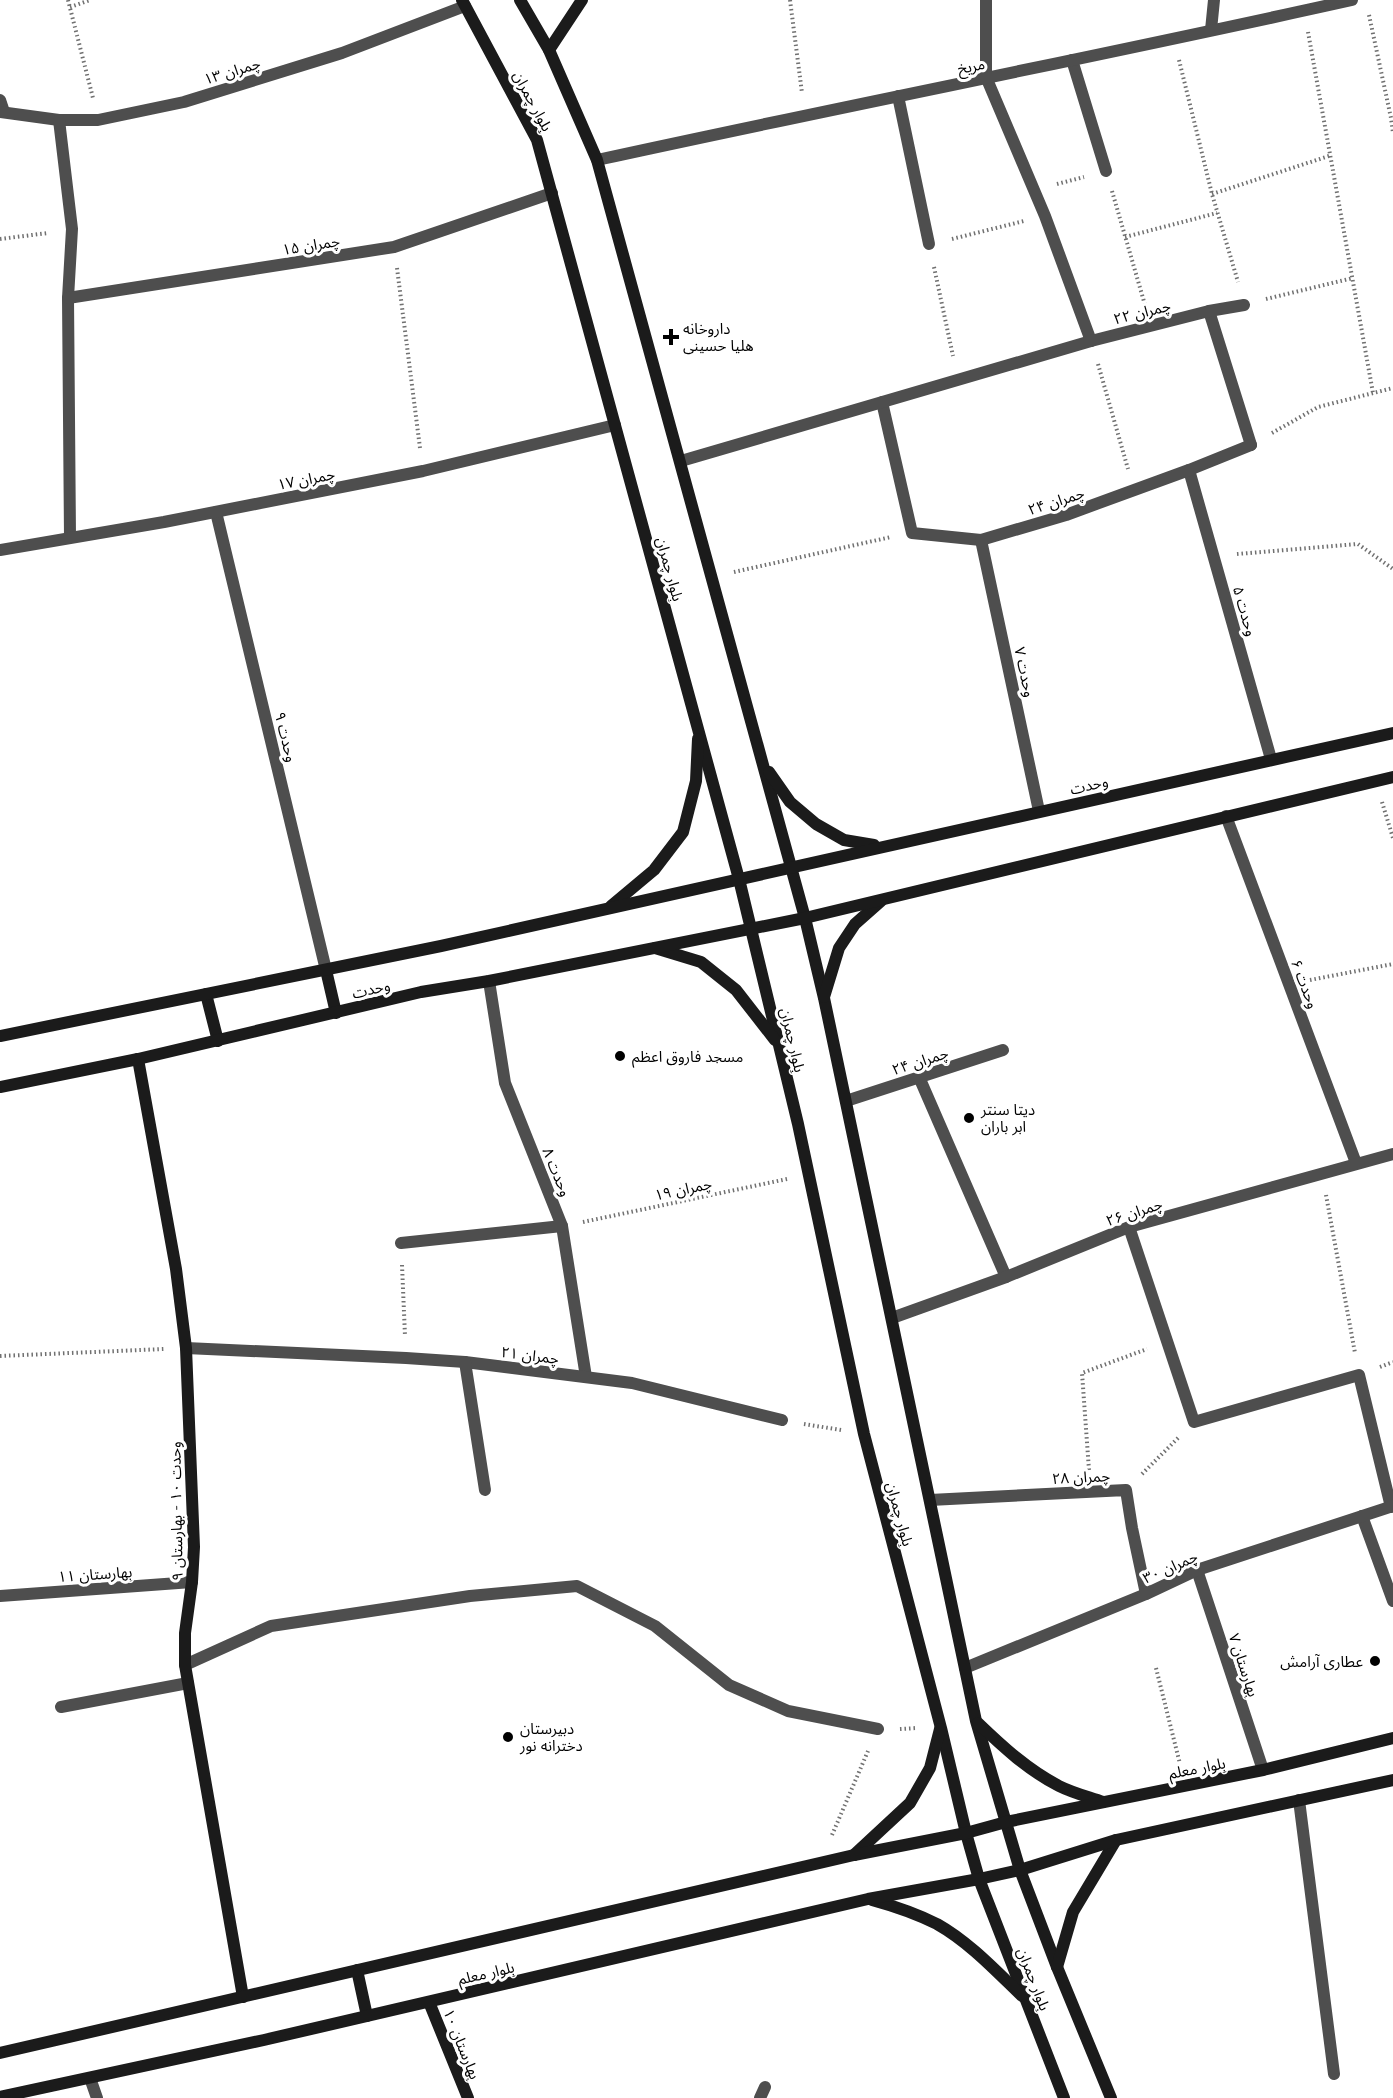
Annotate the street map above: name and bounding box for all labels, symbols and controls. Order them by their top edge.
street label: چمران ۱۳ [201,53,263,90]
street label: مریخ [956,54,987,81]
street label: بلوار چمران [508,68,557,135]
street label: چمران ۱۵ [281,231,342,260]
street label: چمران ۲۲ [1111,296,1173,329]
place label: داروخانه هلیا حسینی [683,319,754,355]
marker: داروخانه هلیا حسینی [664,330,678,344]
street label: چمران ۱۷ [276,464,337,495]
street label: چمران ۲۴ [1025,483,1087,520]
street label: بلوار چمران [651,535,688,603]
street label: وحدت ۵ [1229,584,1261,638]
street label: وحدت ۷ [1010,645,1040,699]
street label: وحدت ۹ [271,710,301,764]
street label: وحدت [1068,771,1110,799]
street label: وحدت ۶ [1287,957,1323,1011]
street label: وحدت [350,975,392,1003]
street label: بلوار چمران [775,1006,810,1074]
street label: چمران ۲۴ [889,1043,951,1080]
place label: مسجد فاروق اعظم [632,1047,743,1068]
marker: مسجد فاروق اعظم [613,1049,627,1063]
place label: دیتا سنتر ابر باران [980,1100,1035,1136]
marker: دیتا سنتر ابر باران [962,1111,976,1125]
street label: وحدت ۸ [539,1145,575,1199]
street label: چمران ۱۹ [653,1174,714,1205]
street label: چمران ۲۶ [1103,1194,1165,1231]
street label: چمران ۲۱ [500,1342,560,1369]
street label: وحدت ۱۰ - بهارستان ۹ [165,1441,187,1581]
street label: چمران ۲۸ [1051,1466,1111,1489]
street label: بلوار چمران [881,1480,918,1548]
street label: چمران ۳۰ [1140,1546,1201,1588]
street label: بهارستان ۱۱ [57,1562,133,1586]
street label: بهارستان ۷ [1225,1631,1263,1699]
place label: عطاری آرامش [1280,1652,1363,1671]
marker: عطاری آرامش [1368,1654,1382,1668]
place label: دبیرستان دخترانه نور [519,1719,583,1755]
marker: دبیرستان دخترانه نور [501,1730,515,1744]
street label: بلوار معلم [1167,1753,1227,1785]
street label: بلوار چمران [1012,1945,1055,2013]
street label: بلوار معلم [456,1957,517,1991]
street label: بهارستان ۱۰ [439,2006,485,2082]

